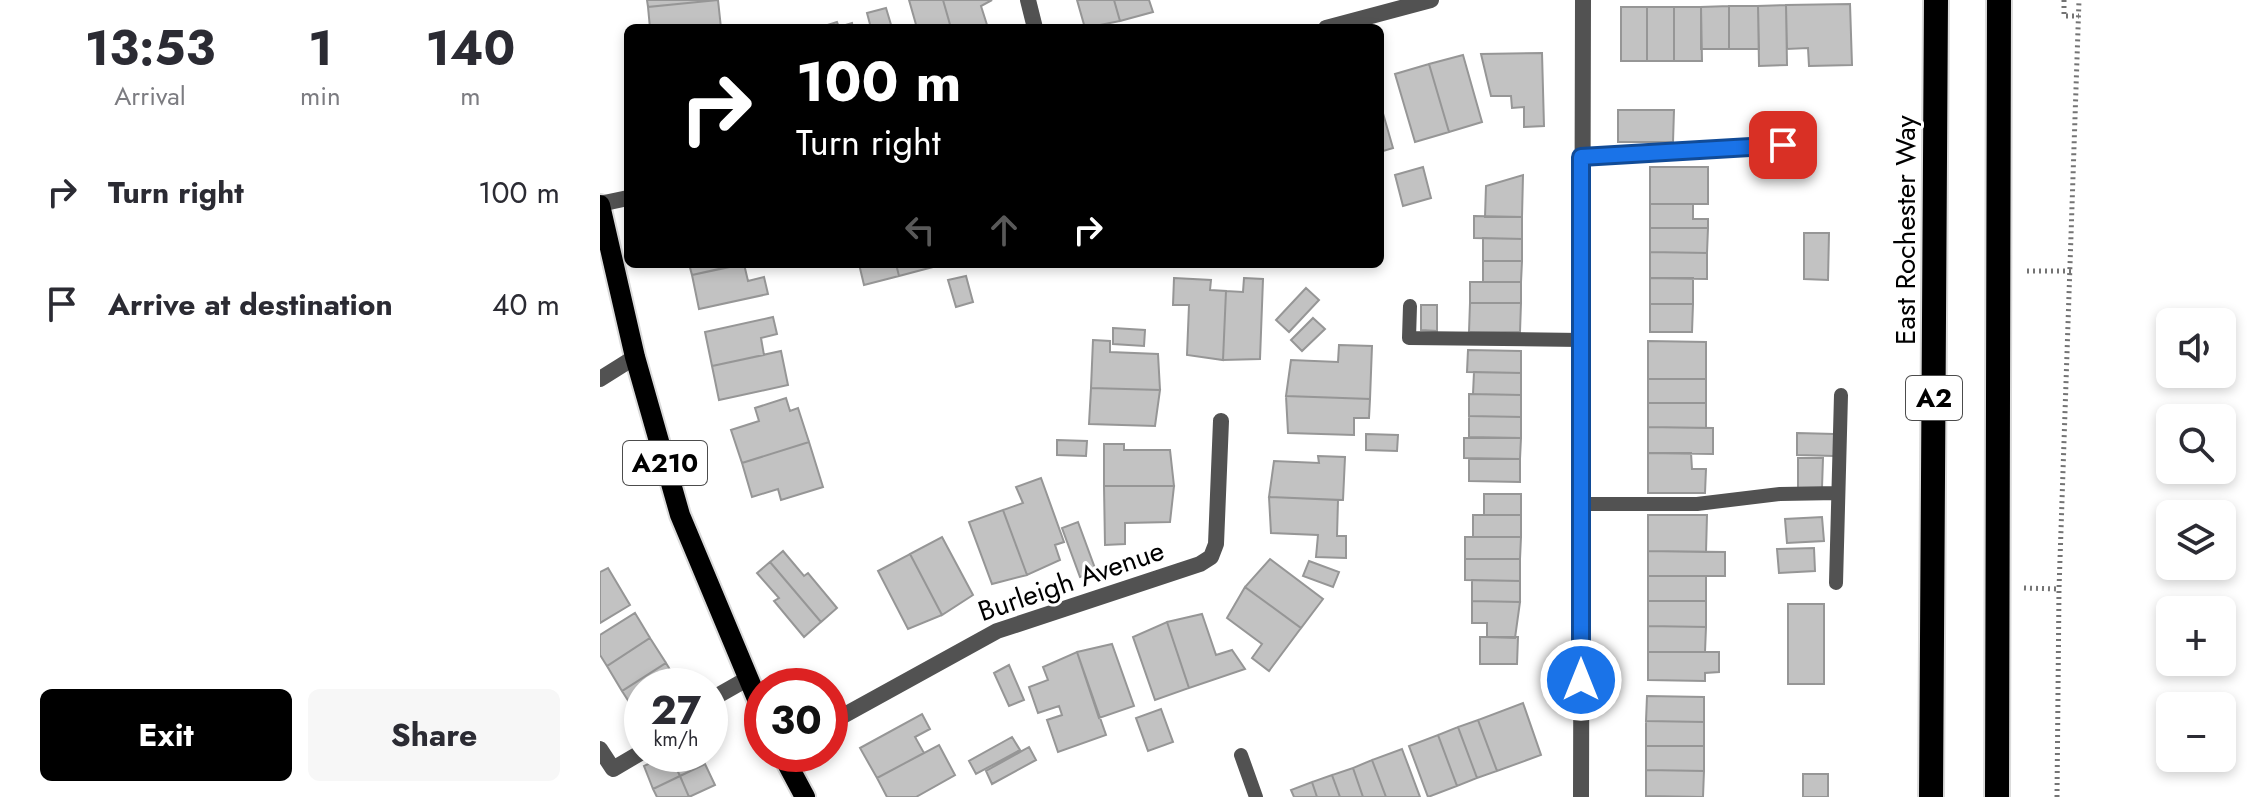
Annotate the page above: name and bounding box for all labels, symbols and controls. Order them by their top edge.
text: 13:53 [85,14,215,83]
text: 1 [308,14,333,83]
text: 140 [425,14,515,83]
text: 100 m [796,41,961,122]
icon: right [664,56,768,160]
text: Arrival [114,77,186,115]
text: min [300,77,341,115]
text: m [460,77,480,115]
pin [1749,111,1817,179]
street label: East Rochester Way [1885,114,1926,345]
text: Turn right [796,116,941,168]
icon: arrive [1761,123,1805,167]
icon: right [40,170,84,214]
text: Turn right [108,171,244,214]
text: 100 m [478,171,560,214]
icon: left [898,208,942,252]
icon: ahead [982,208,1026,252]
icon: right [1066,208,1110,252]
icon: arrive [40,282,84,326]
text: Arrive at destination [108,283,393,326]
text: 40 m [492,283,560,326]
map controls [2156,308,2236,772]
button: sound [2156,308,2236,388]
road number: A2 [1906,376,1962,420]
button: search [2156,404,2236,484]
road number: A210 [623,441,707,485]
button: layers [2156,500,2236,580]
street label: Burleigh Avenue [972,530,1170,632]
button: + [2156,596,2236,676]
position arrow [1539,638,1623,722]
speed limit sign: 30 [744,668,848,772]
text: 27 [651,681,701,739]
button: Exit [40,689,292,781]
button: Share [308,689,560,781]
button: − [2156,692,2236,772]
text: km/h [653,725,699,754]

